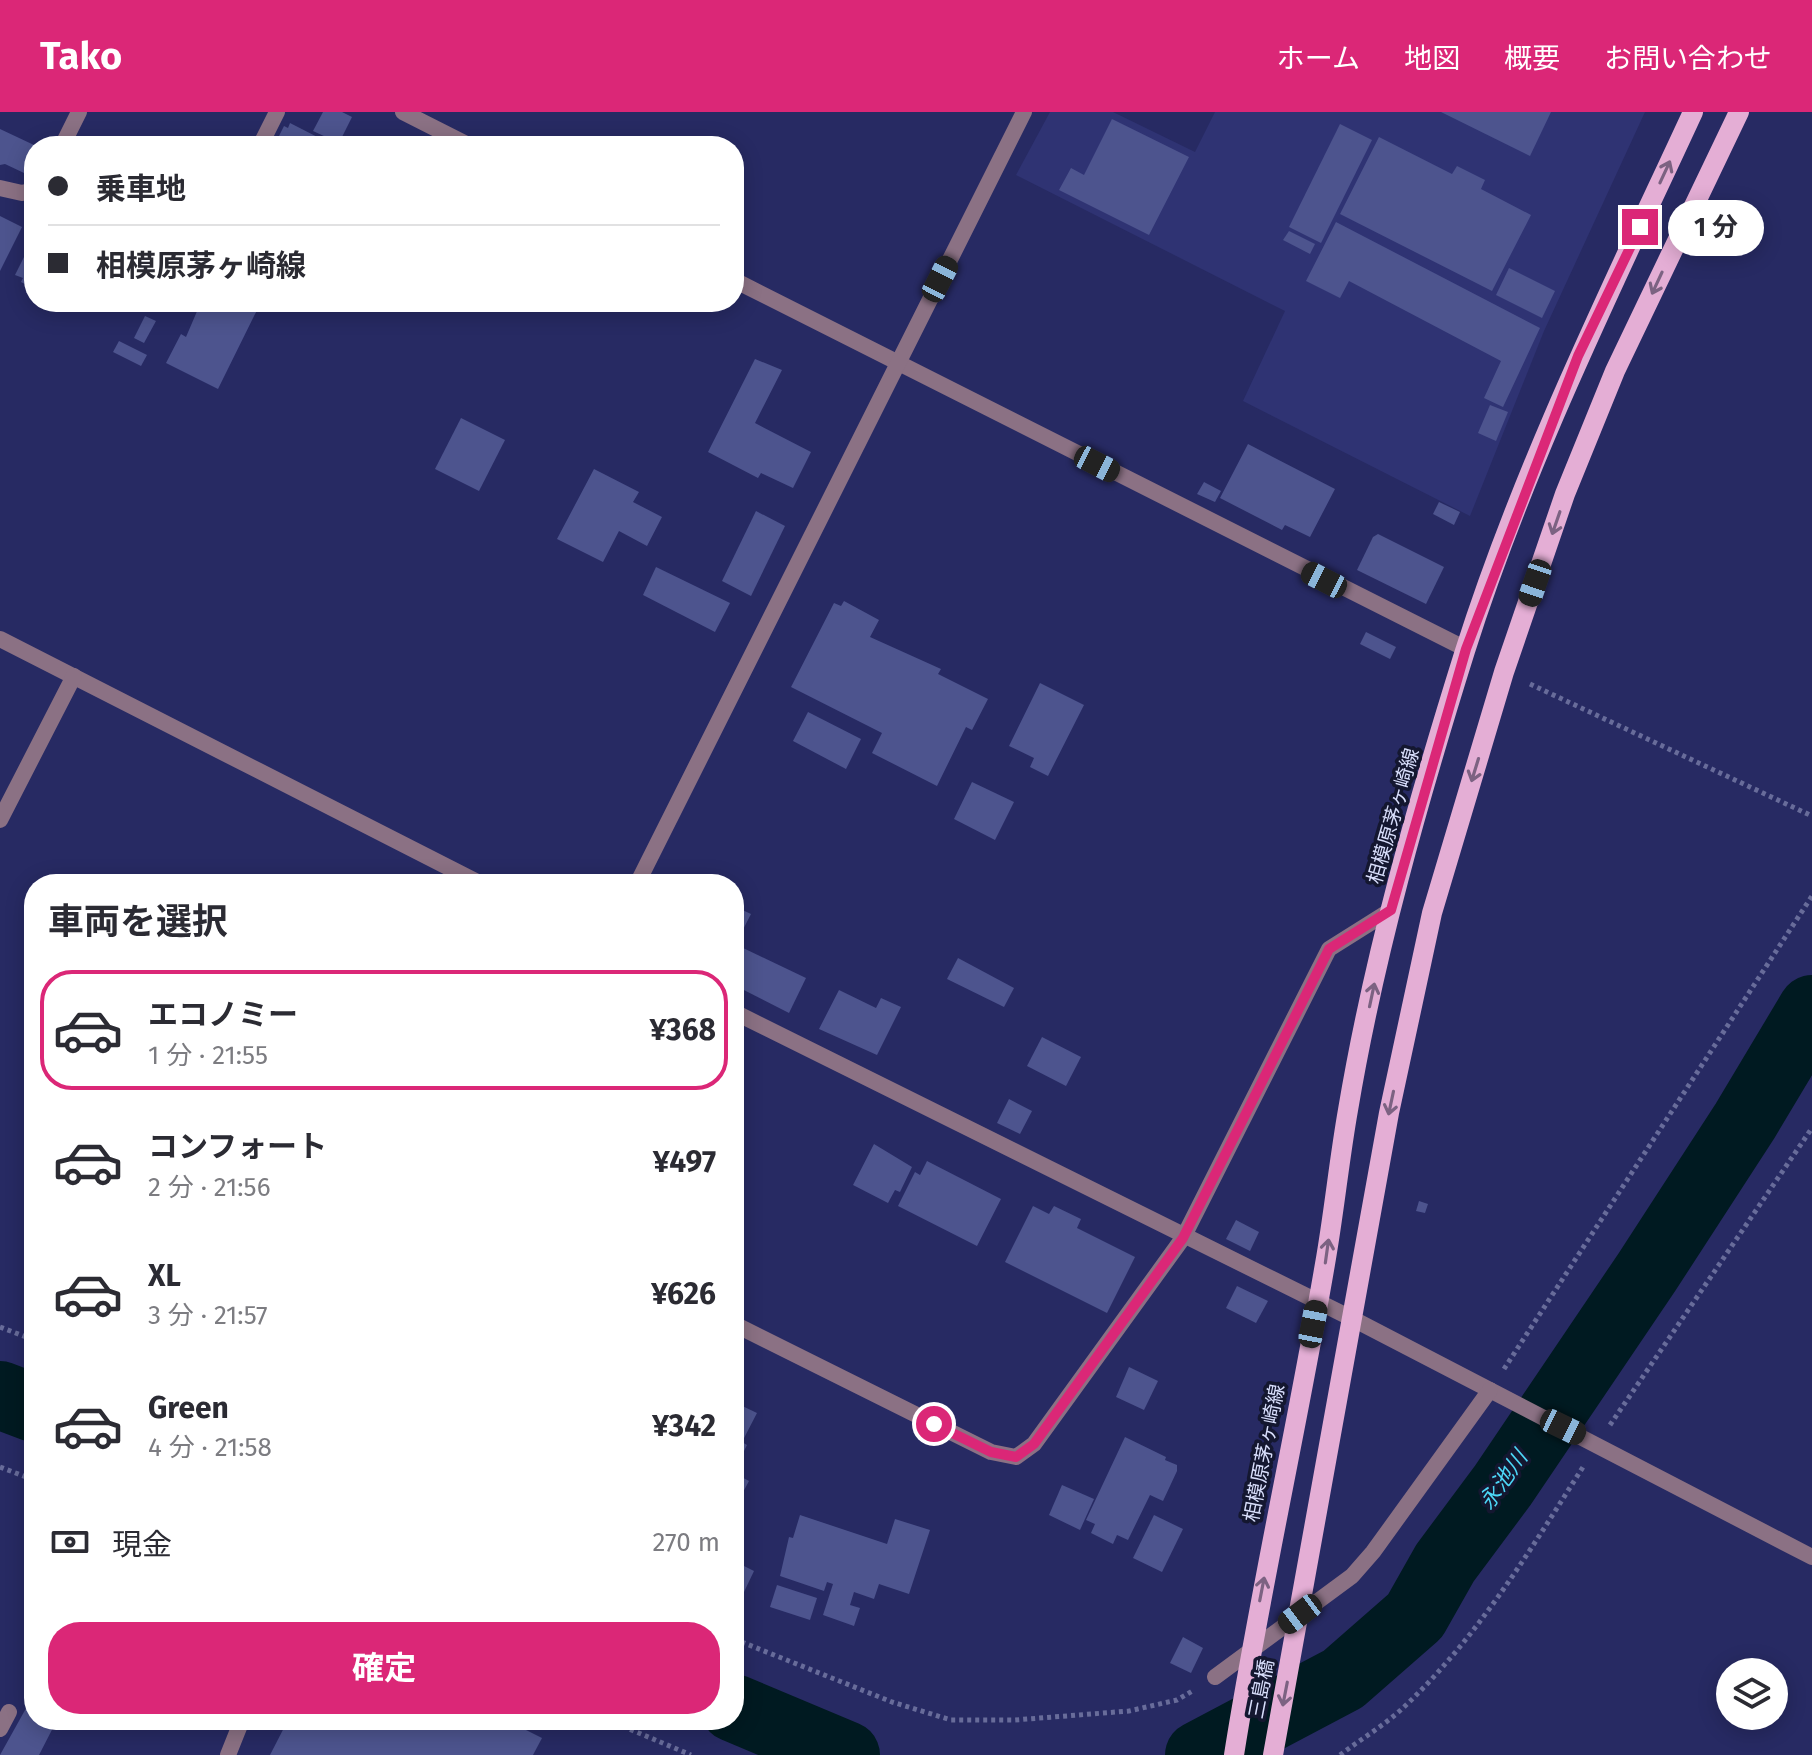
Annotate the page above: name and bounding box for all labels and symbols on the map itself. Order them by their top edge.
one-way arrow [1658,160,1673,184]
callout: 1 分 [1668,199,1764,255]
route end [1622,209,1658,245]
car [918,252,962,306]
one-way arrow [1648,270,1663,295]
car [1070,442,1124,486]
one-way arrow [1547,510,1562,535]
car [1516,556,1554,610]
car [1297,558,1351,602]
street label: 相模原茅ヶ崎線 [1362,745,1424,887]
one-way arrow [1467,756,1482,782]
one-way arrow [1365,983,1380,1008]
one-way arrow [1383,1090,1398,1115]
one-way arrow [1320,1239,1335,1264]
car [1297,1298,1329,1350]
street label: 相模原茅ヶ崎線 [1239,1382,1289,1524]
route start [916,1406,952,1442]
car [1536,1406,1590,1448]
water label: 永池川 [1473,1444,1534,1515]
one-way arrow [1255,1577,1270,1602]
car [1274,1590,1326,1638]
street label: 三島橋 [1243,1657,1279,1721]
one-way arrow [1277,1681,1292,1706]

